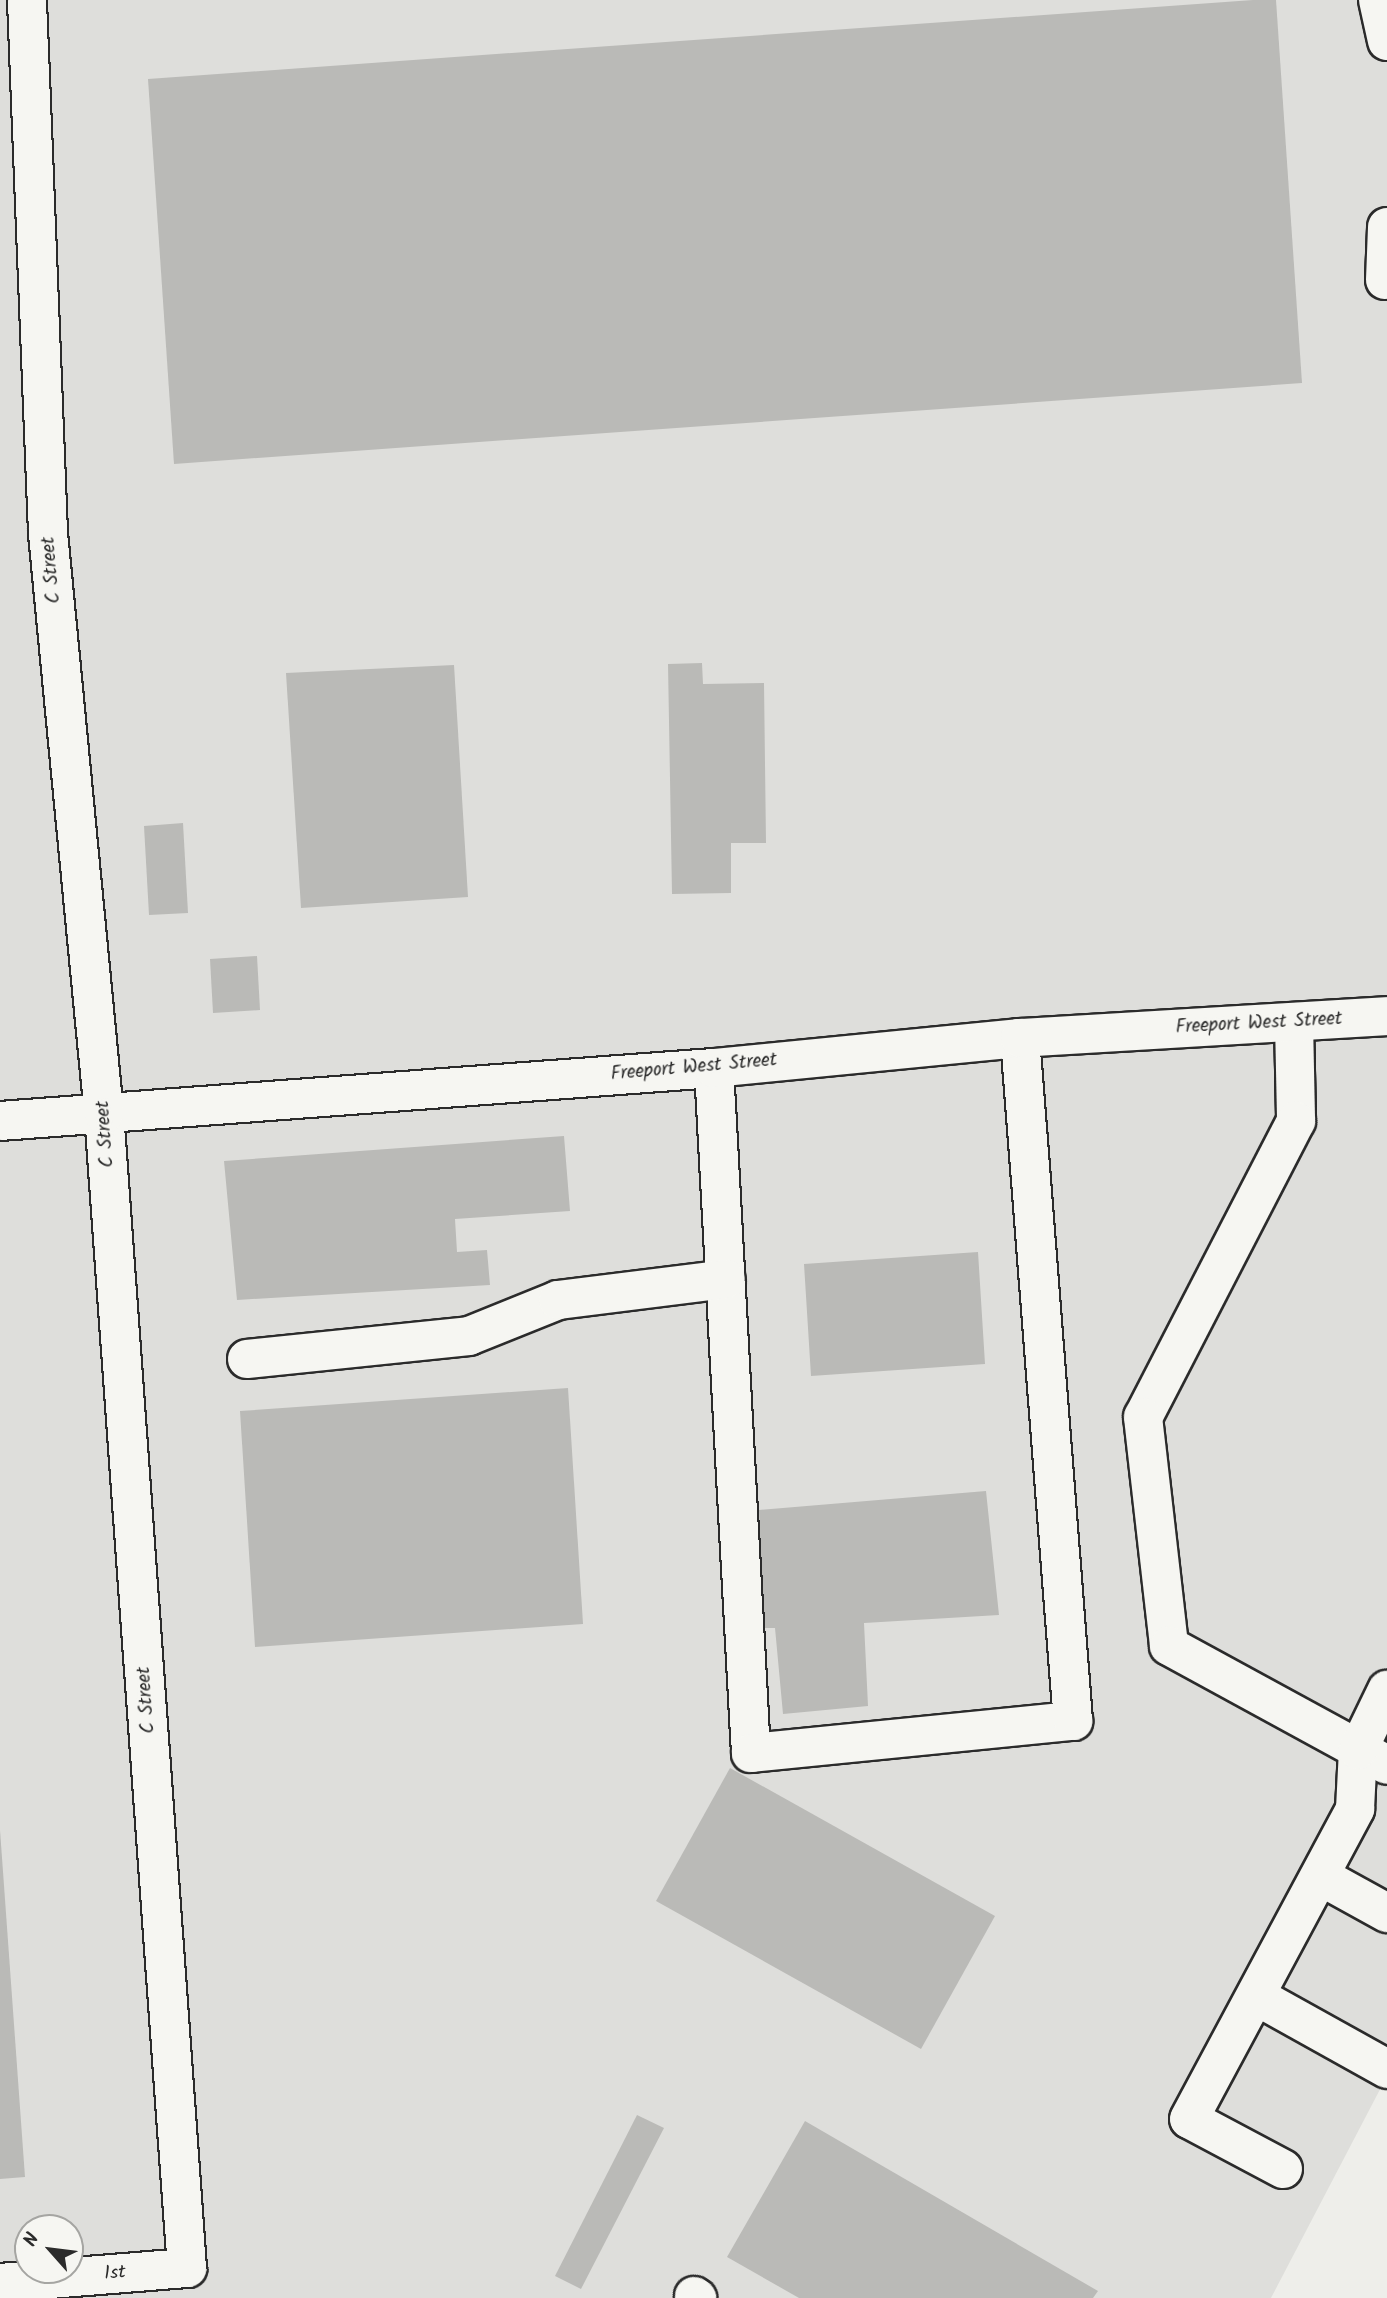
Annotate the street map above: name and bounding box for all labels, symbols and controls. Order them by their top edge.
street label: C Street [38,536,66,604]
street label: Freeport West Street [1175,1008,1343,1040]
street label: Freeport West Street [610,1049,778,1087]
street label: C Street [92,1100,120,1168]
street label: C Street [133,1666,161,1734]
north arrow [14,2214,84,2284]
text: N [16,2228,48,2252]
street label: 1st [104,2262,126,2286]

